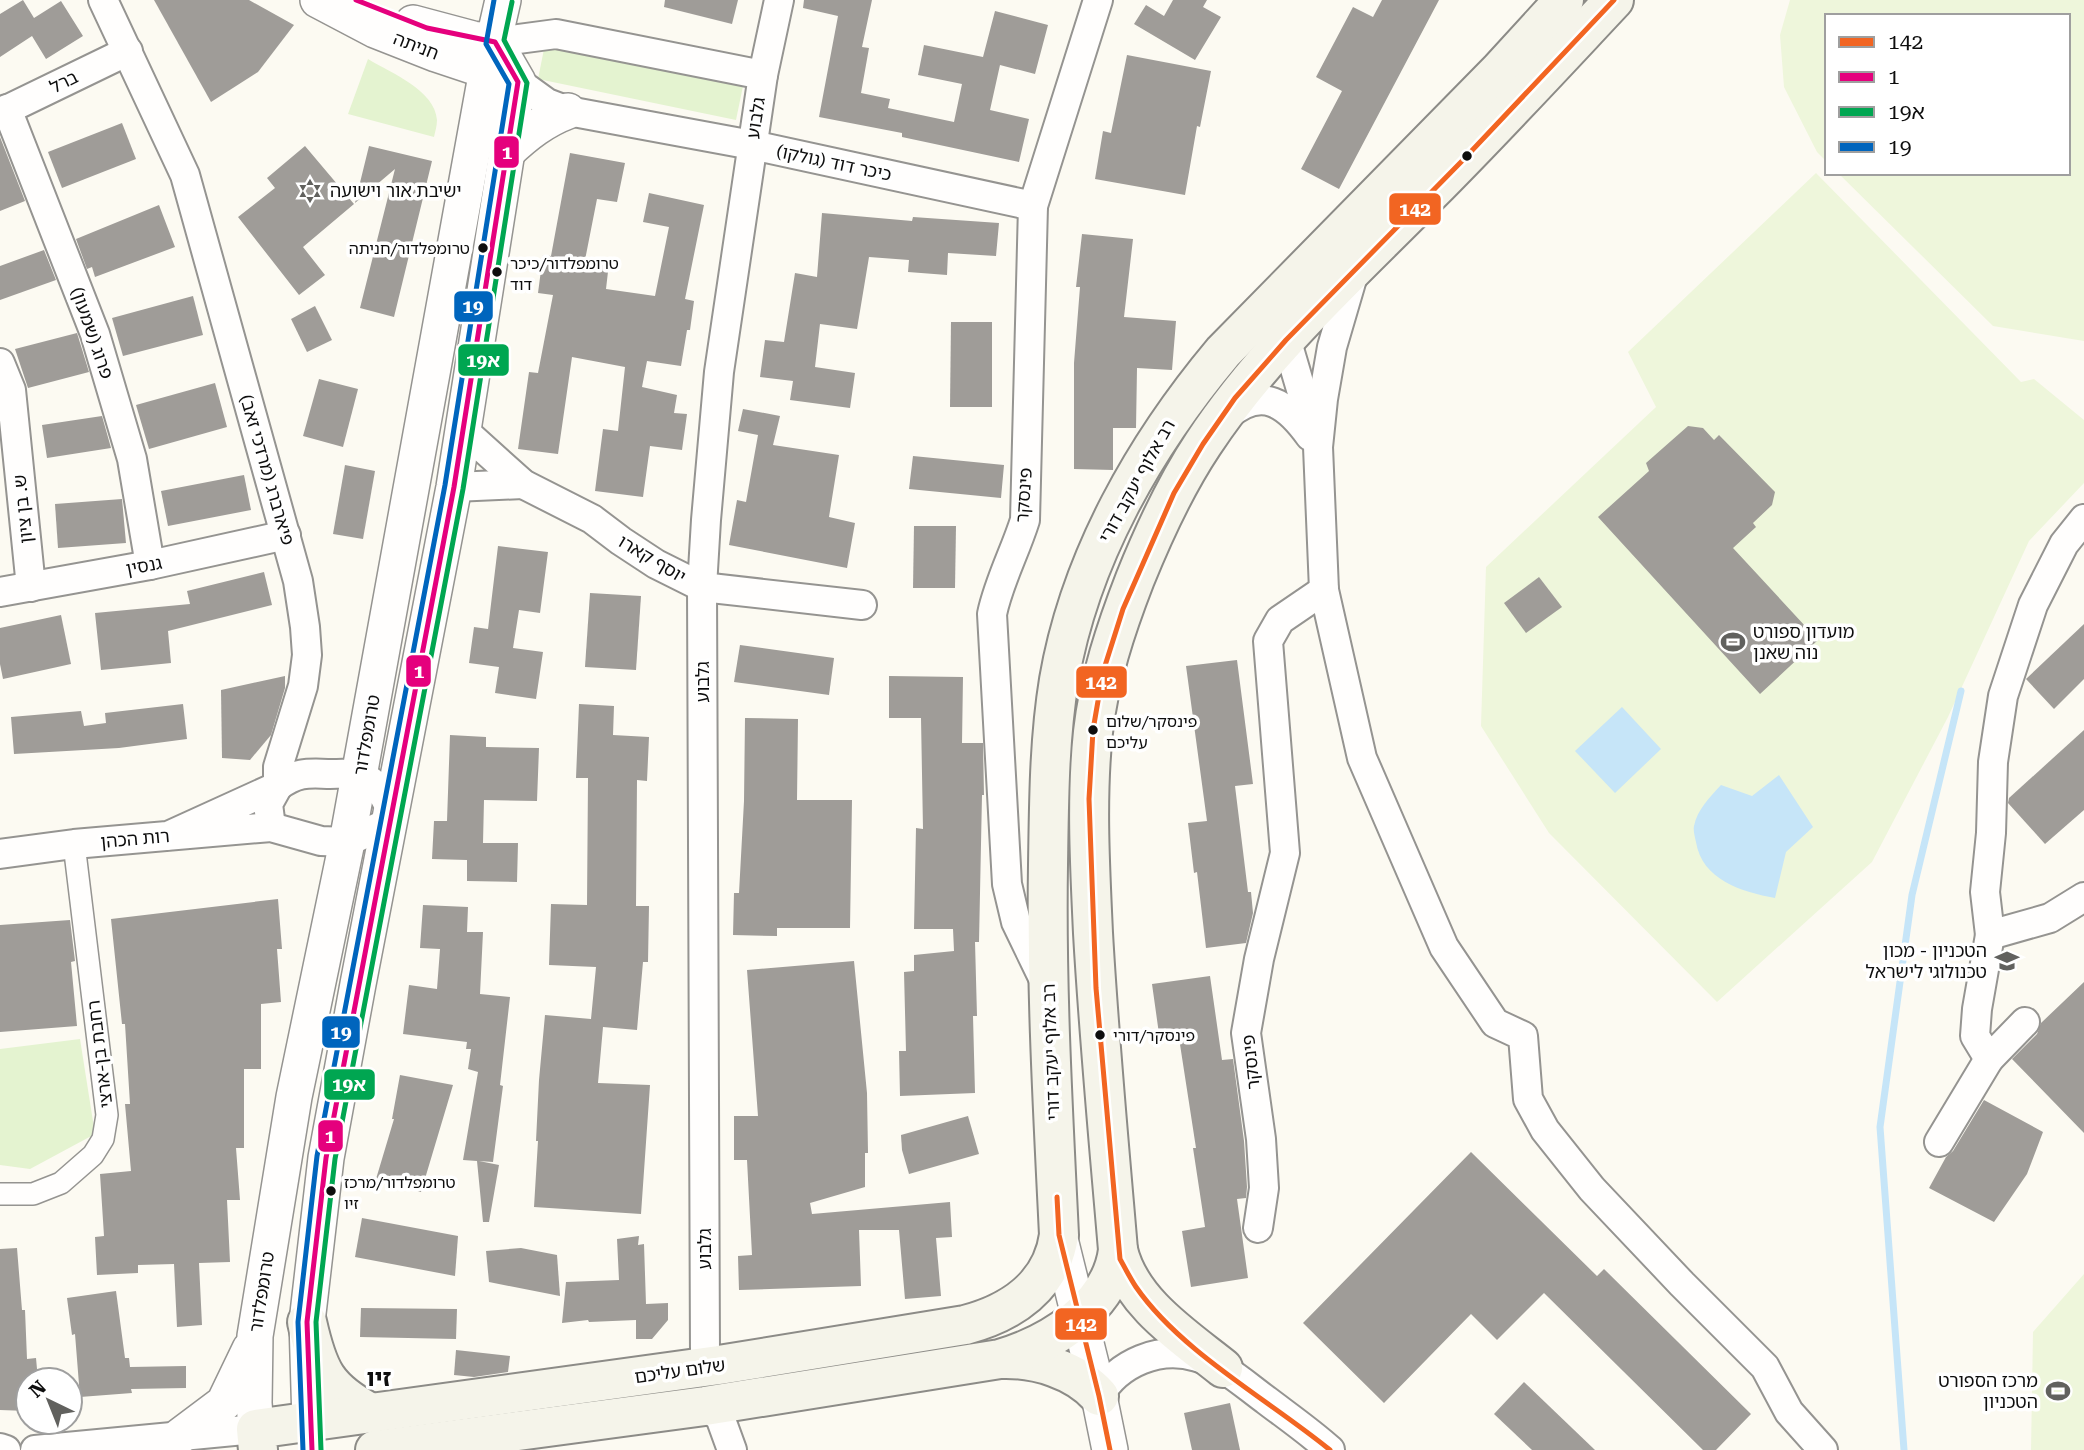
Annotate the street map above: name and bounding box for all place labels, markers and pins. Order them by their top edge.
unlabelled marker [1460,149,1474,163]
synagogue icon: ישיבת אור וישועה [296,177,324,205]
place label: ישיבת אור וישועה [330,180,462,201]
place label: טרומפלדור/חניתה [349,239,470,258]
marker: טרומפלדור/חניתה [476,241,490,255]
place label: טרומפלדור/כיכר דוד [510,254,619,294]
marker: טרומפלדור/כיכר דוד [490,265,504,279]
place label: מועדון ספורט נוה שאנן [1753,621,1855,663]
sports icon: מועדון ספורט נוה שאנן [1719,628,1747,656]
place label: פינסקר/שלום עליכם [1106,712,1197,752]
marker: פינסקר/שלום עליכם [1086,723,1100,737]
place label: הטכניון - מכון טכנולוגי לישראל [1866,940,1987,982]
school or university icon: הטכניון - מכון טכנולוגי לישראל [1993,947,2021,975]
place label: פינסקר/דורי [1113,1026,1195,1045]
marker: פינסקר/דורי [1093,1028,1107,1042]
place label: טרומפלדור/מרכז זיו [344,1173,456,1213]
marker: טרומפלדור/מרכז זיו [324,1184,338,1198]
place label: מרכז הספורט הטכניון [1938,1370,2038,1412]
sports icon: מרכז הספורט הטכניון [2044,1377,2072,1405]

